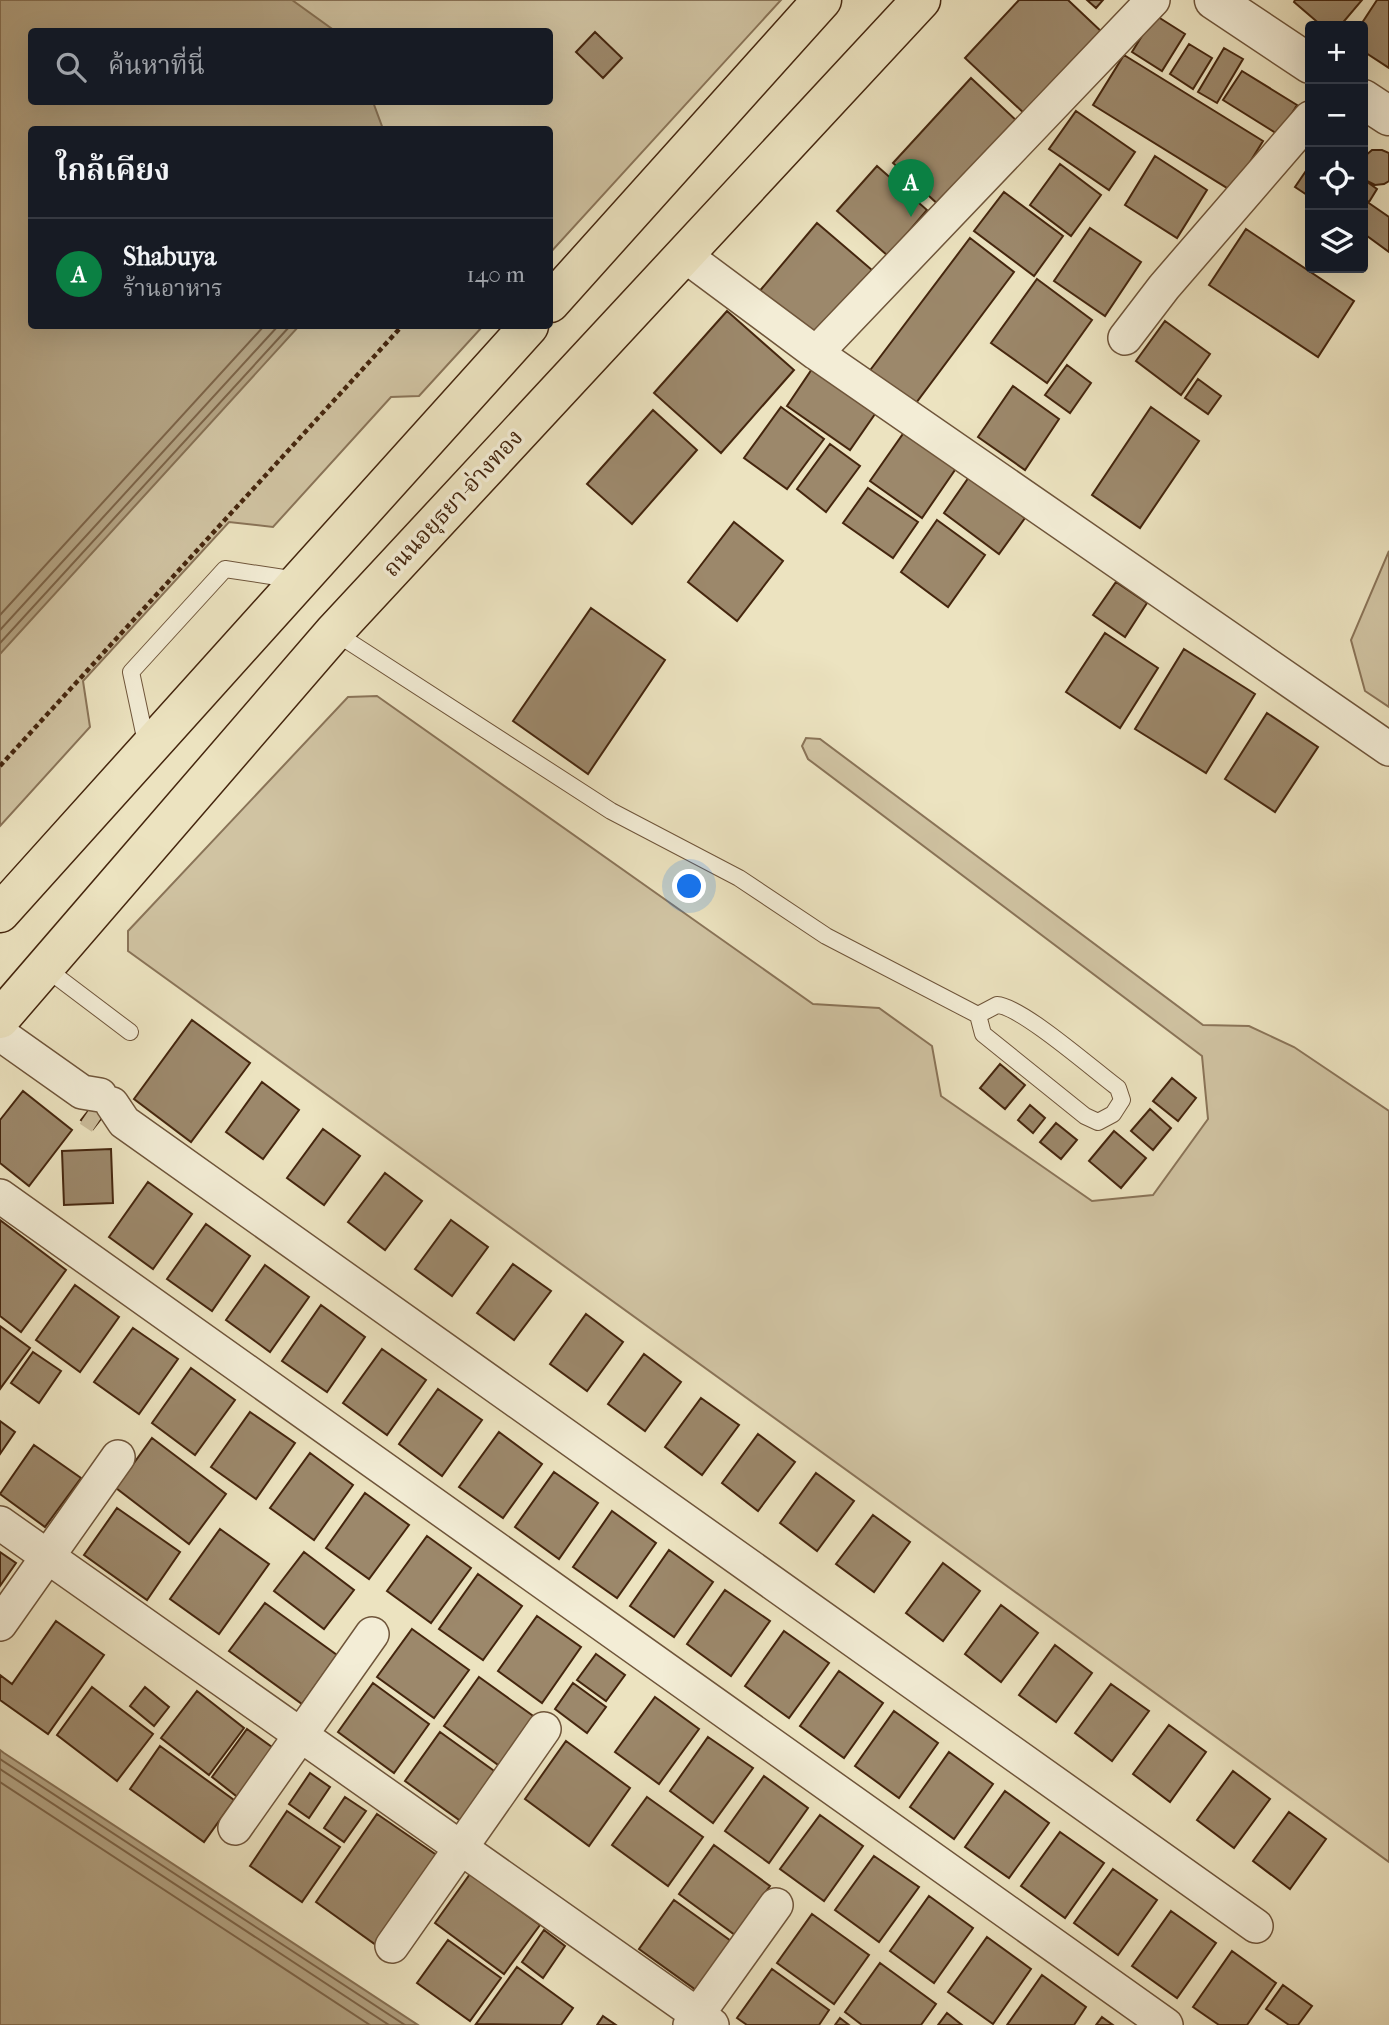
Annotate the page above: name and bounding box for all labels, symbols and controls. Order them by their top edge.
map controls [1305,21,1368,273]
button: + [1305,21,1368,84]
search box [28,28,553,105]
icon: search [52,48,90,86]
text: ค้นหาที่นี่ [108,50,205,81]
button: − [1305,84,1368,147]
button: locate [1305,147,1368,210]
text: ใกล้เคียง [56,153,170,188]
pin: A [888,159,934,217]
button: layers [1305,210,1368,273]
text: Shabuya [123,241,216,272]
text: A [72,261,86,288]
text: 140 m [466,261,525,288]
text: ร้านอาหาร [123,275,223,302]
street label: ถนนอยุธยา-อ่างทอง [378,424,529,583]
your location [672,869,706,903]

